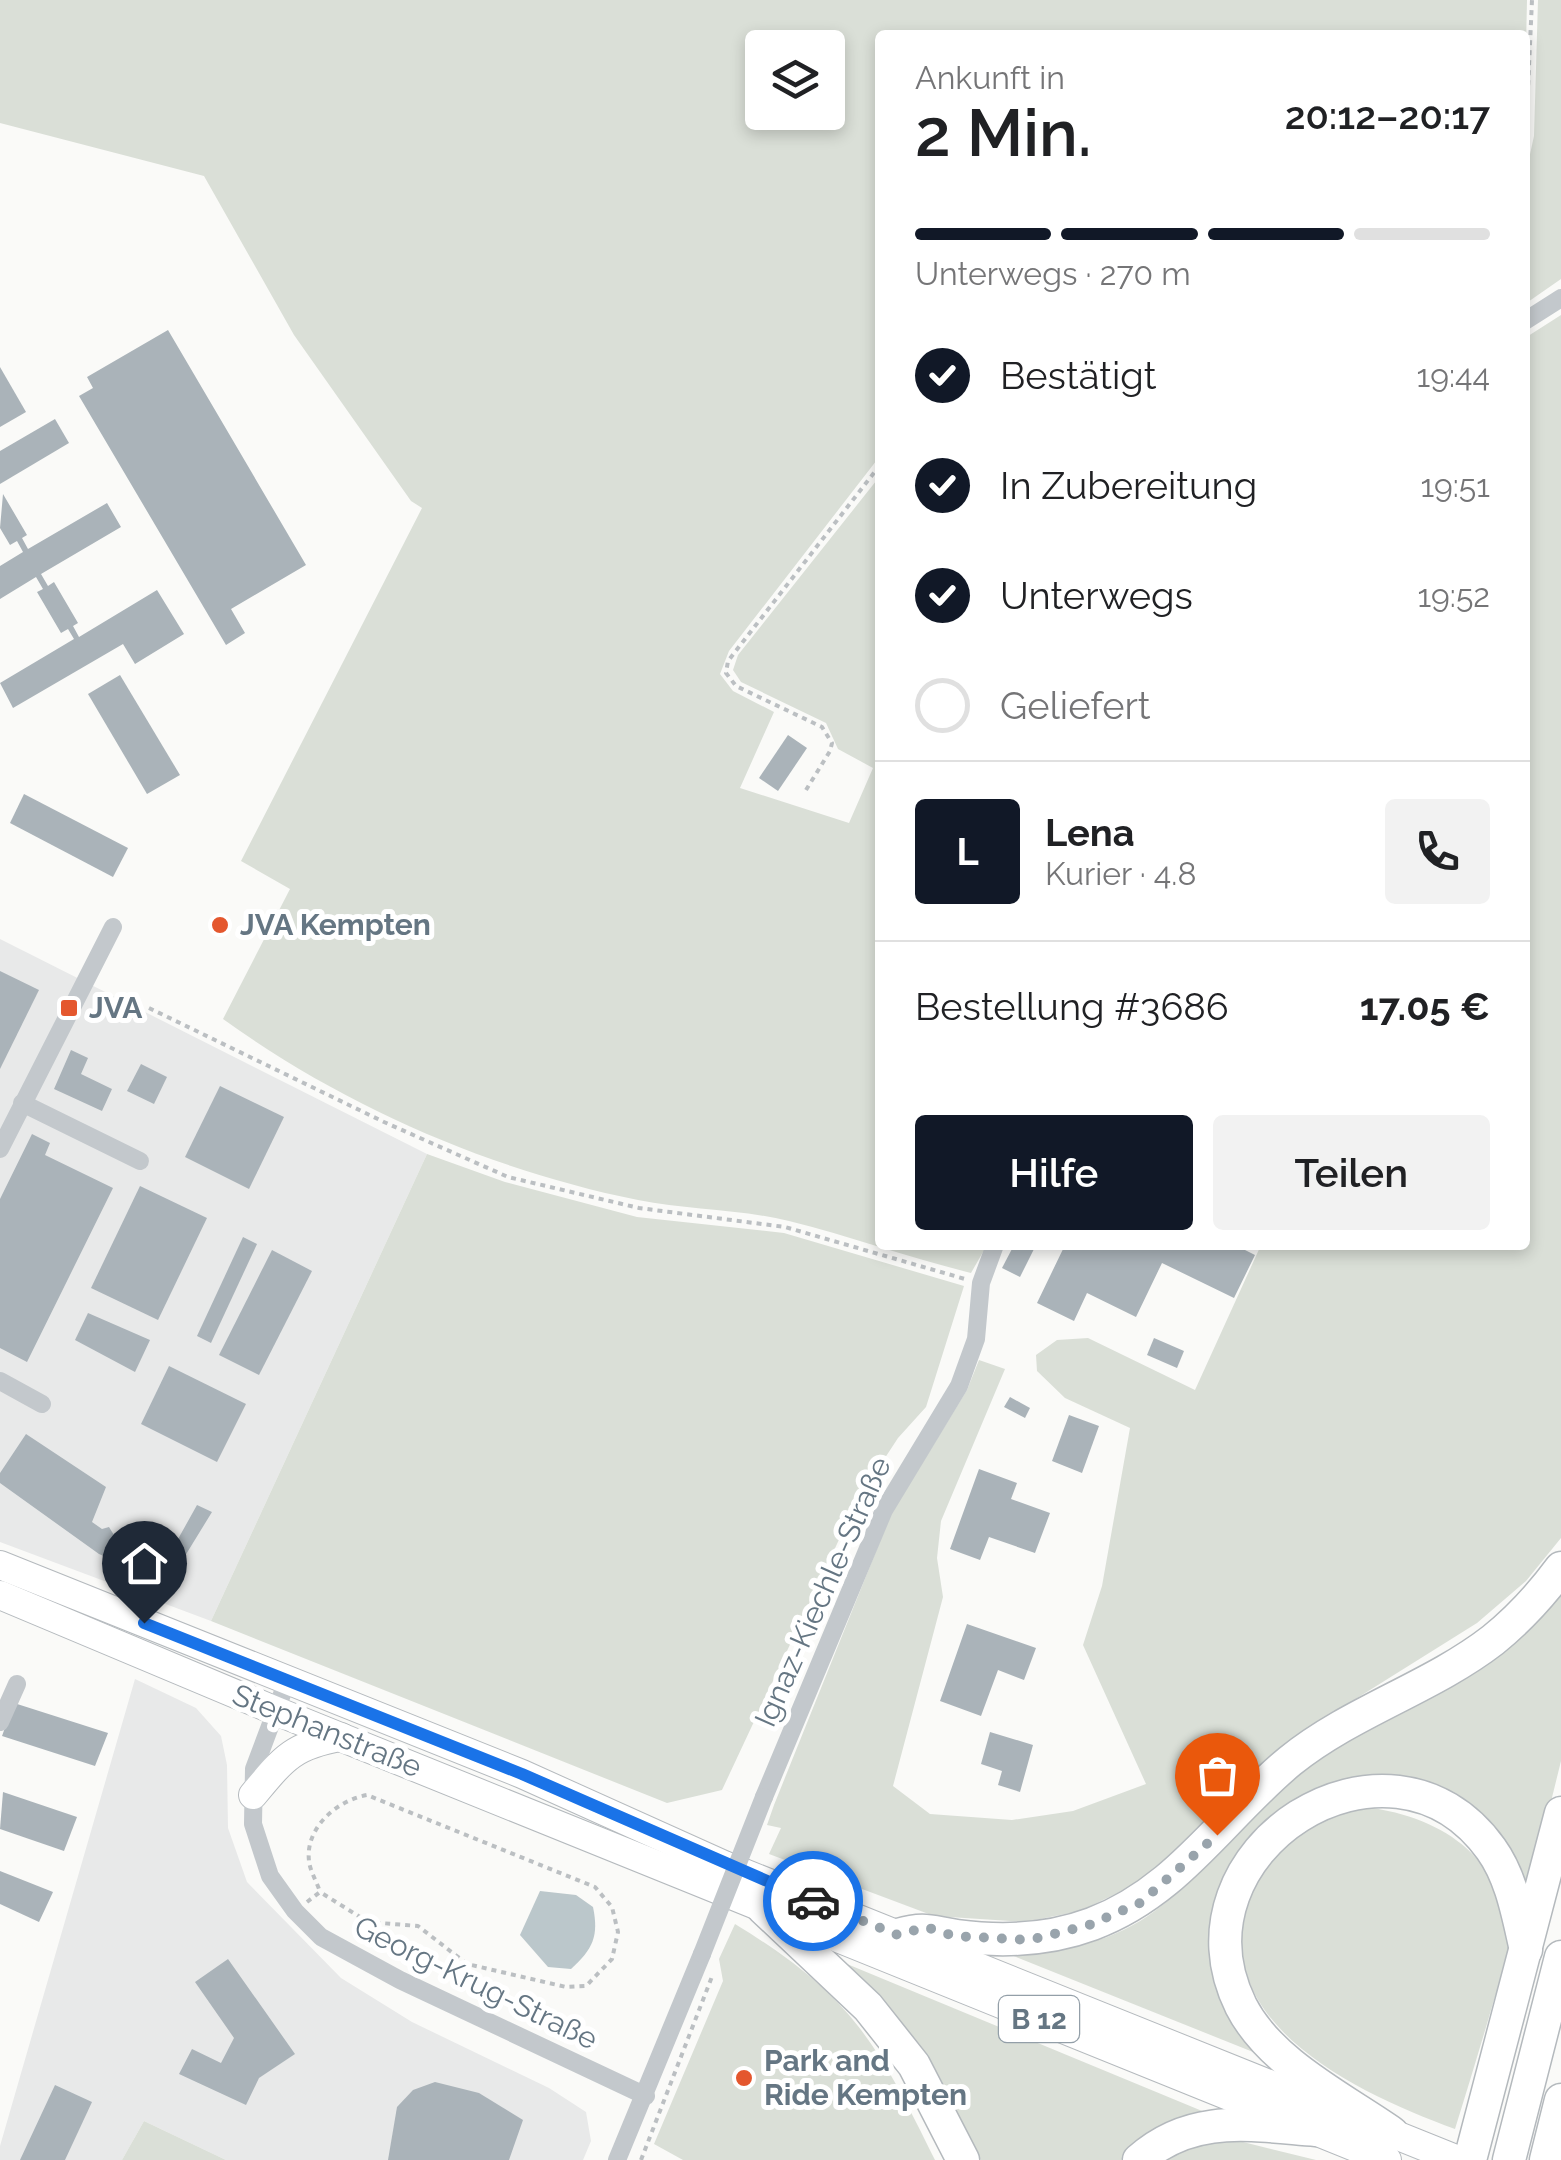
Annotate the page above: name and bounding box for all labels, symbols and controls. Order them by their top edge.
map controls [745,30,845,130]
button: layers [745,30,845,130]
text: Ankunft in [915,59,1065,96]
text: 20:12–20:17 [1285,93,1490,138]
text: 2 Min. [915,95,1092,171]
text: Unterwegs · 270 m [915,255,1191,292]
icon: check [915,348,970,403]
text: Bestätigt [1000,353,1157,398]
text: 19:44 [1417,357,1490,394]
icon: check [915,458,970,513]
text: In Zubereitung [1000,463,1257,508]
text: 19:51 [1420,467,1490,504]
icon: check [915,568,970,623]
text: Unterwegs [1000,573,1193,618]
text: 19:52 [1417,577,1490,614]
text: Geliefert [1000,683,1151,728]
button: phone [1385,799,1490,904]
text: Lena [1045,810,1135,855]
text: L [956,829,979,874]
text: Kurier · 4.8 [1045,855,1196,892]
place label: JVA Kempten [240,907,431,942]
marker: JVA Kempten [209,914,231,936]
text: Bestellung #3686 [915,984,1229,1029]
text: 17.05 € [1360,984,1490,1029]
place label: JVA [89,990,143,1025]
marker: JVA [58,997,80,1019]
button: Hilfe [915,1115,1193,1230]
button: Teilen [1213,1115,1490,1230]
street label: Ignaz-Kiechle-Straße [747,1452,898,1732]
pin [102,1521,187,1624]
icon: home [117,1536,172,1591]
street label: Stephanstraße [228,1677,427,1784]
pin [1175,1733,1260,1836]
icon: bag [1190,1748,1245,1803]
courier [763,1851,863,1951]
icon: car [786,1874,841,1929]
street label: Georg-Krug-Straße [349,1909,603,2057]
road number: B 12 [999,1996,1079,2042]
place label: Park and Ride Kempten [764,2043,967,2112]
marker: Park and Ride Kempten [733,2067,755,2089]

